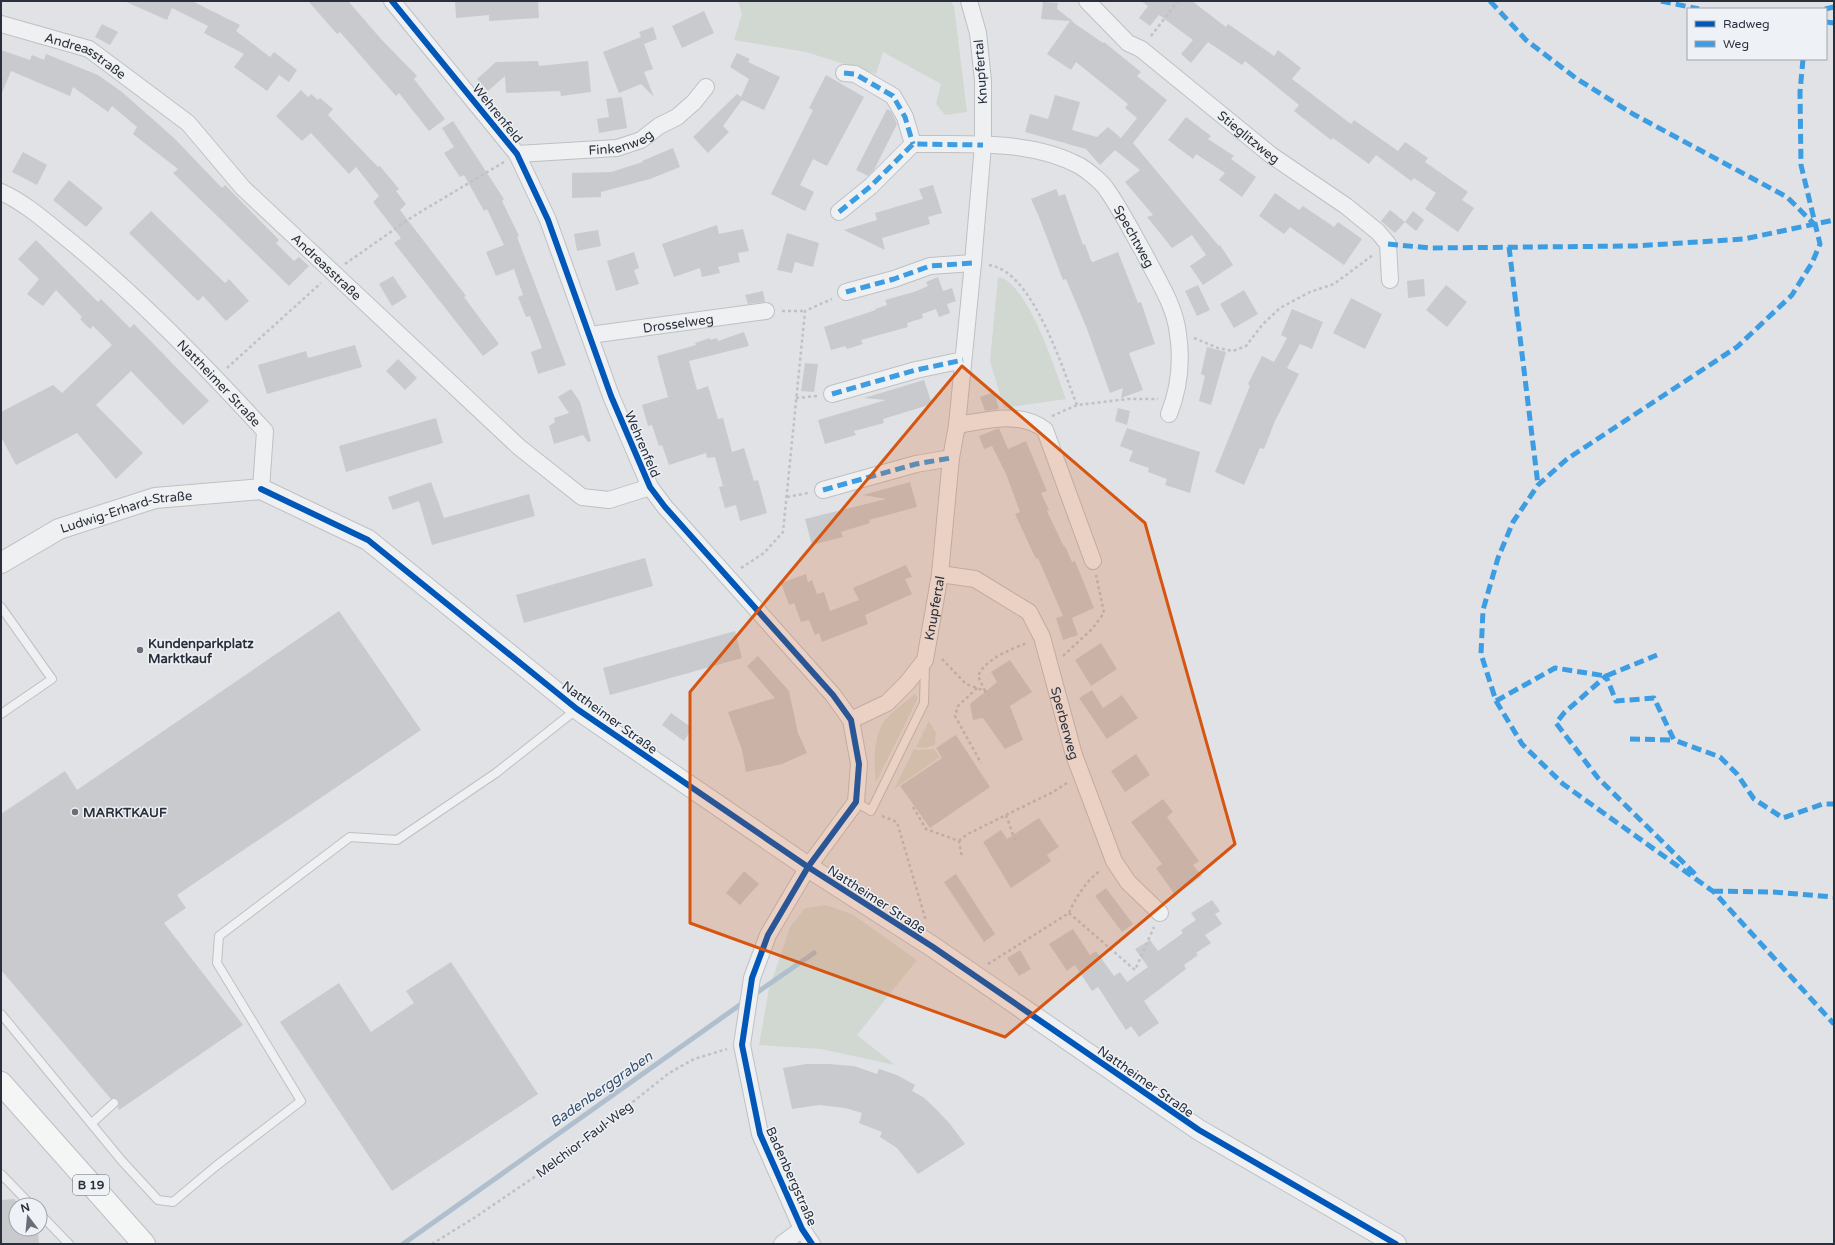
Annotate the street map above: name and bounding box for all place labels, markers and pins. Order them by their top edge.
place label: Kundenparkplatz Marktkauf [148,636,254,667]
marker: Kundenparkplatz Marktkauf [135,645,145,655]
place label: MARKTKAUF [83,805,167,821]
marker: MARKTKAUF [70,807,80,817]

